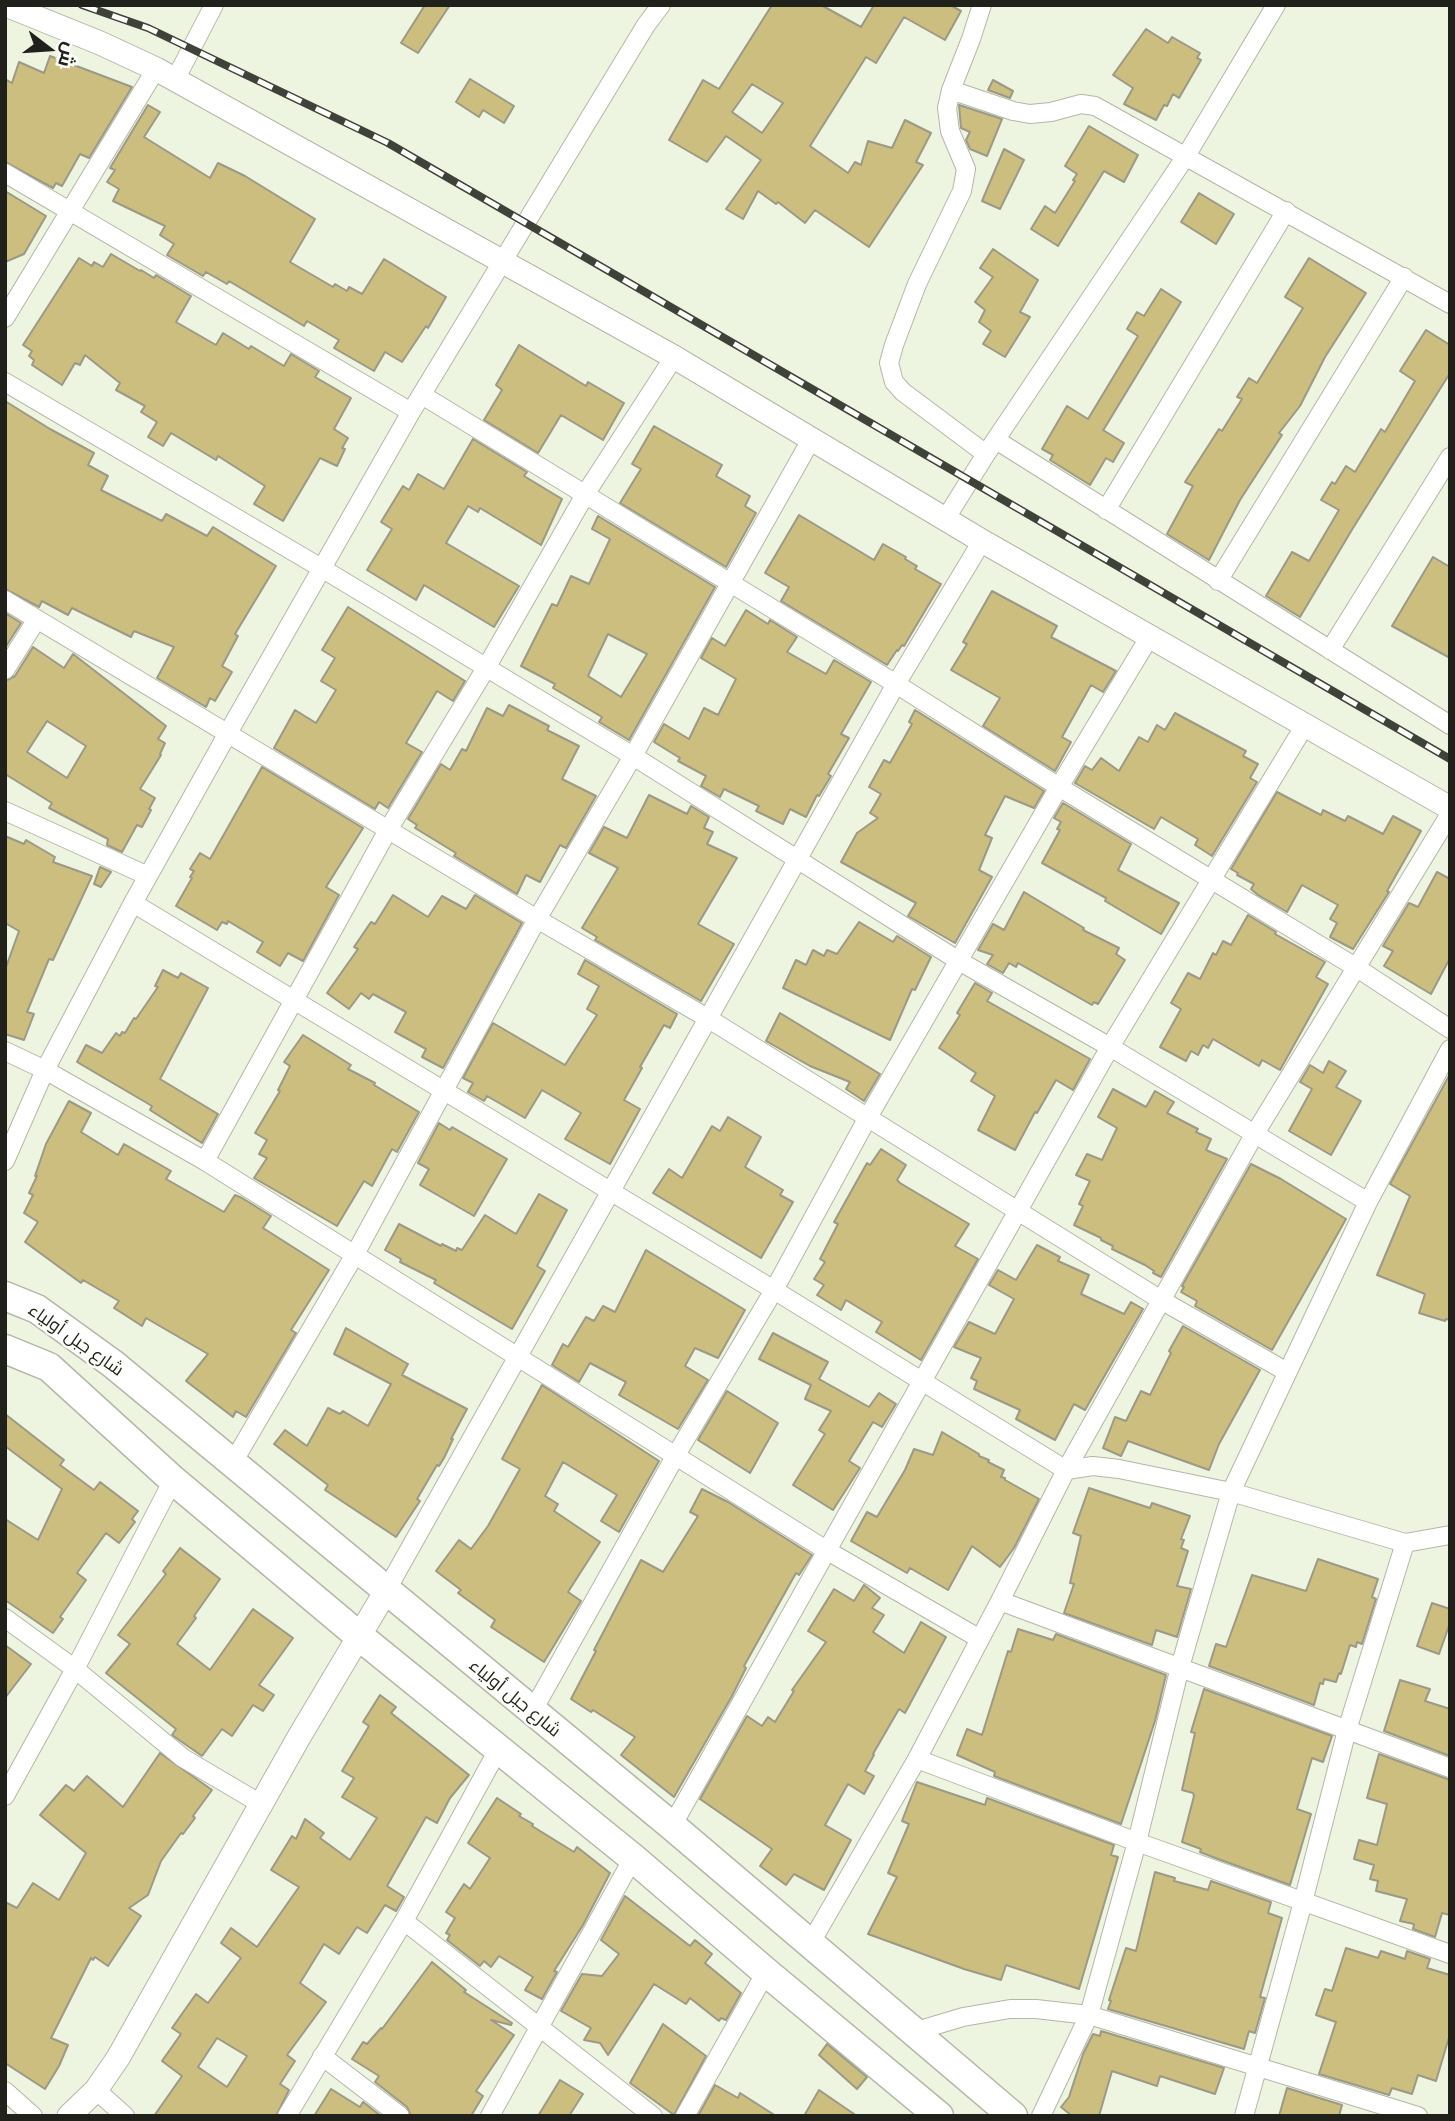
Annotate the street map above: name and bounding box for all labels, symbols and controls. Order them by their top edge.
north arrow [14,14,84,84]
text: ش [53,40,85,71]
street label: شارع جبل أولياء [24,1299,128,1381]
street label: شارع جبل أولياء [465,1654,565,1742]

